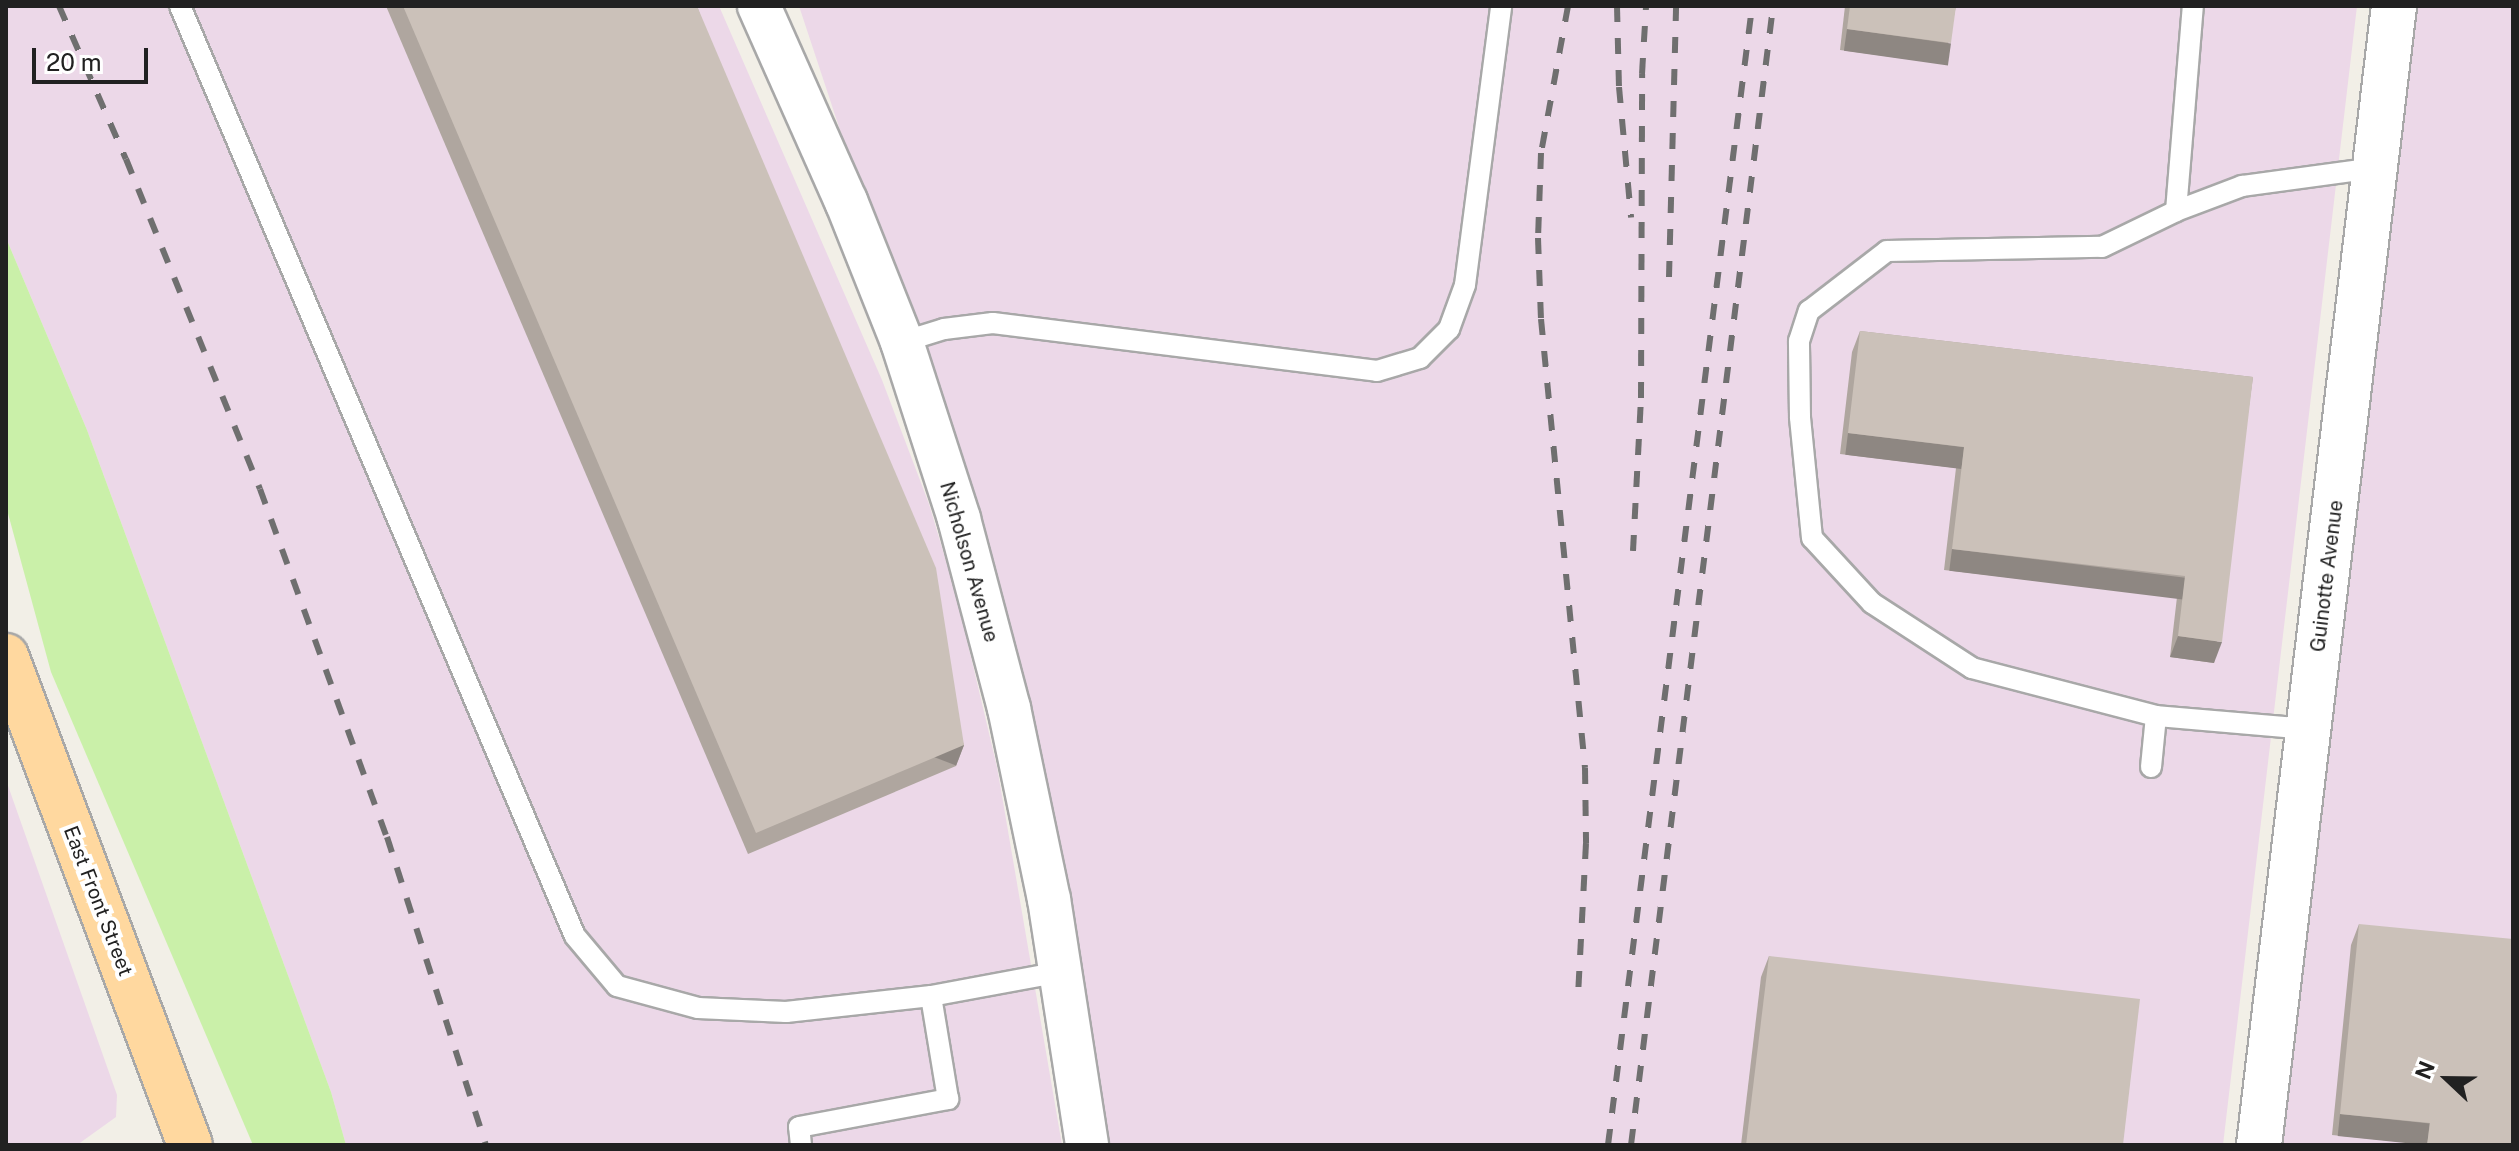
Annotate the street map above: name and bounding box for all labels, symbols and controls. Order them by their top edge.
scale bar [36,32,152,82]
text: 20 m [46,48,102,76]
street label: Nicholson Avenue [935,479,1003,645]
street label: Guinotte Avenue [2306,499,2348,653]
street label: East Front Street [58,823,138,979]
north arrow [2407,1039,2487,1119]
text: N [2409,1057,2440,1083]

